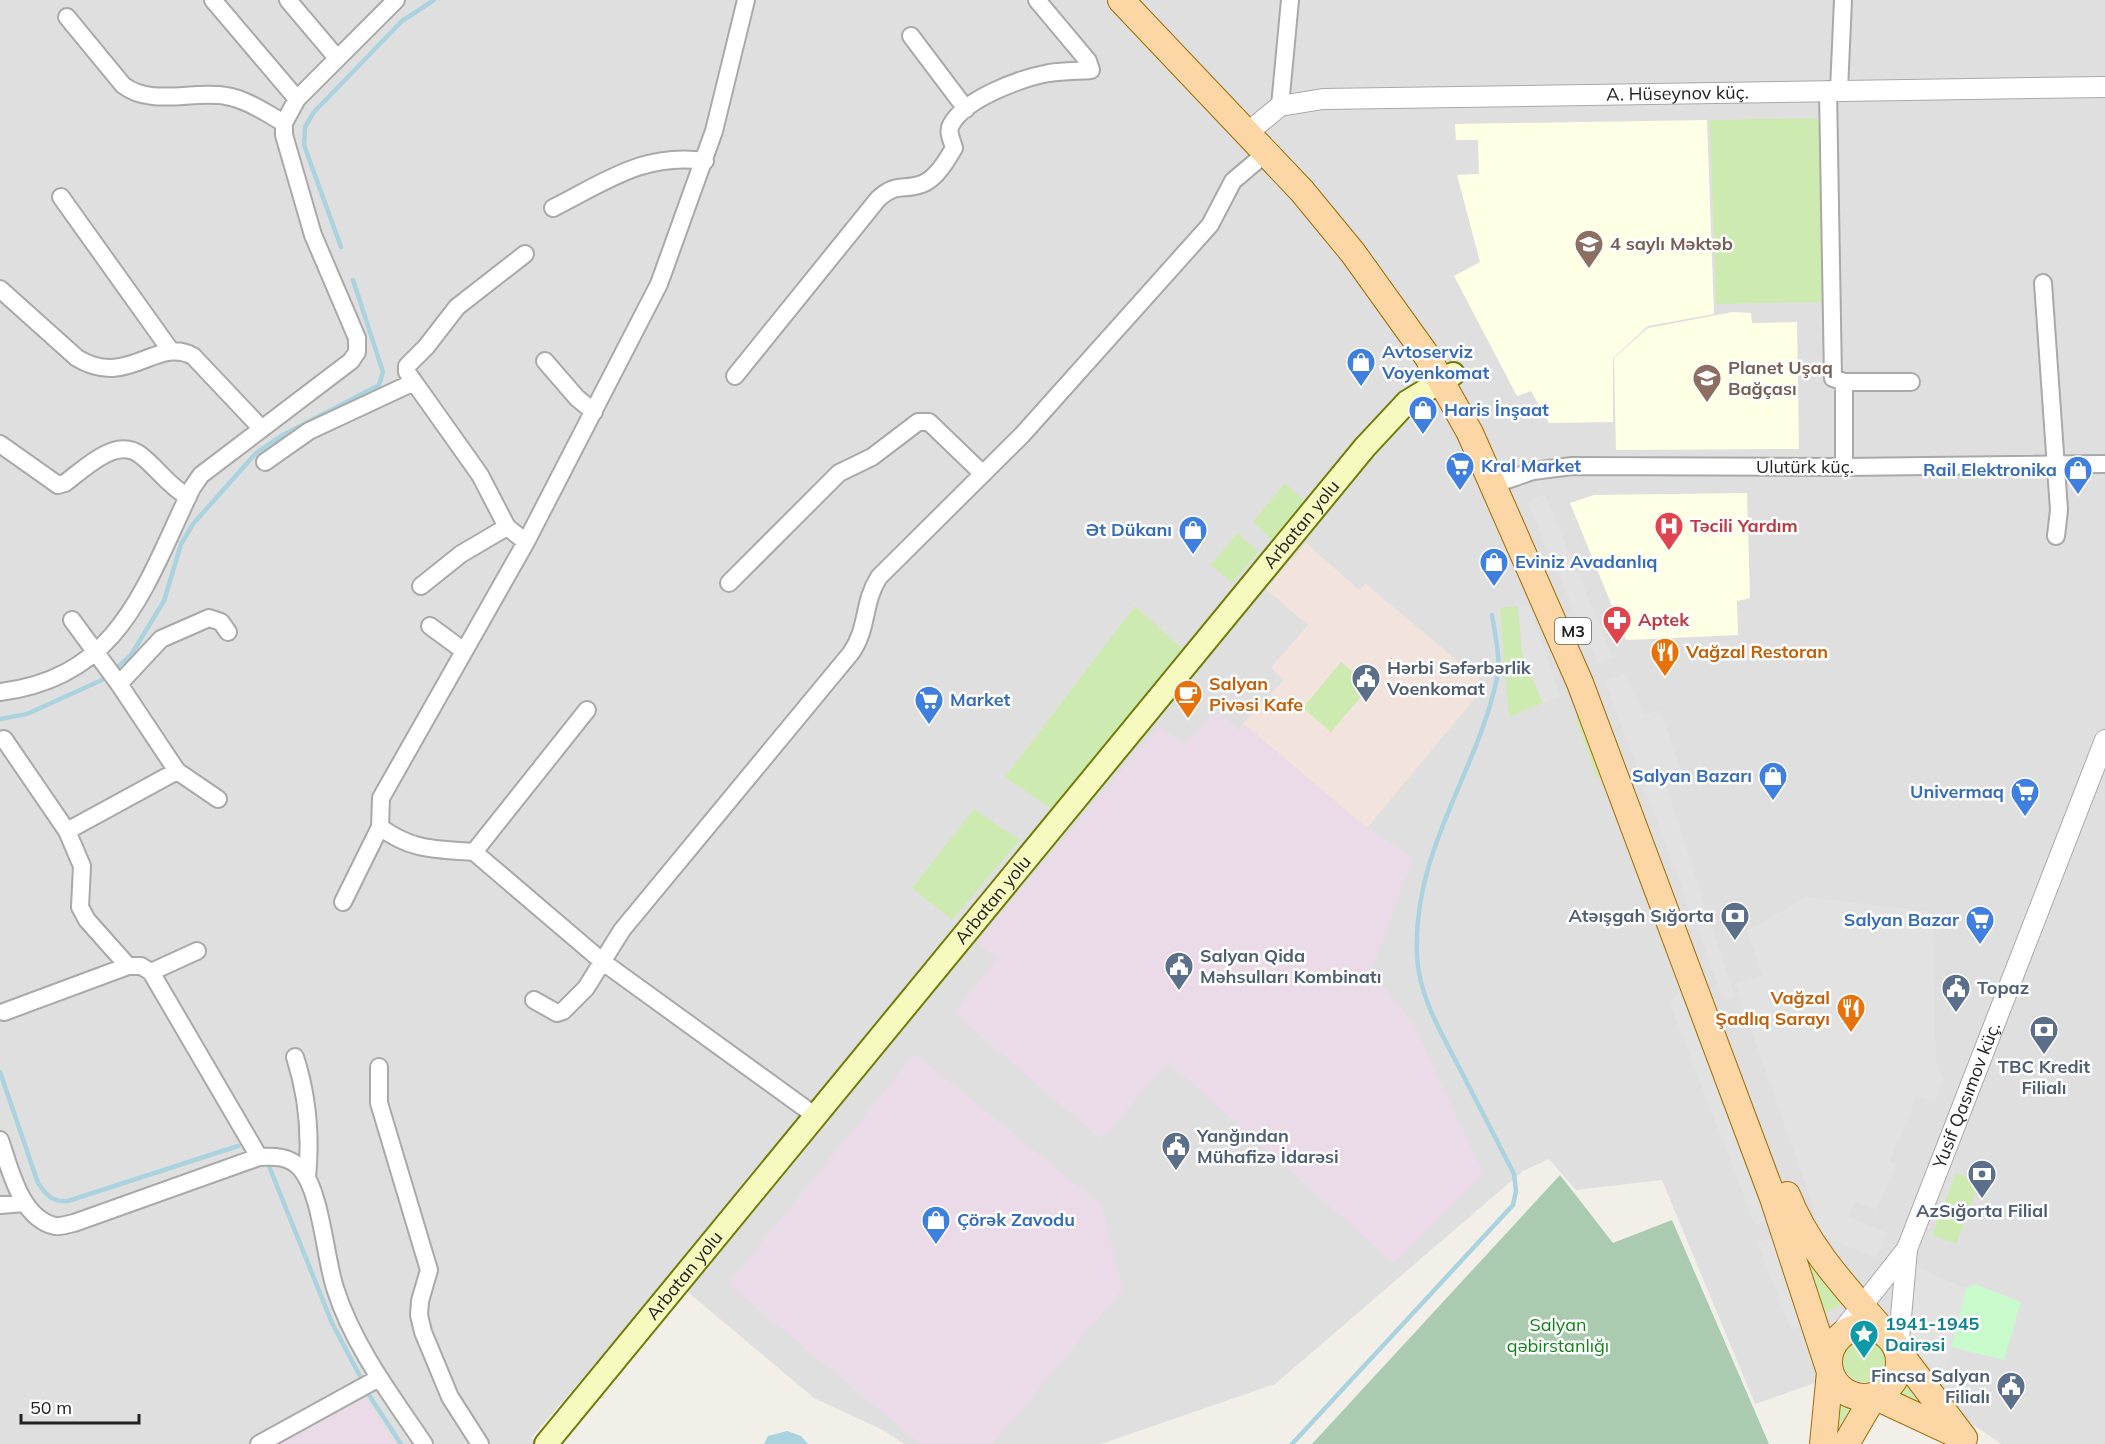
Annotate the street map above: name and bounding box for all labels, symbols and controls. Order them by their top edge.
street label: A. Hüseynov küç. [1606,80,1749,106]
school or university icon: 4 saylı Məktəb [1573,228,1605,270]
place label: 4 saylı Məktəb [1610,232,1733,255]
place label: Avtoserviz Voyenkomat [1381,340,1489,384]
shop icon: Avtoserviz Voyenkomat [1345,346,1377,388]
place label: Planet Uşaq Bağçası [1728,356,1833,400]
school or university icon: Planet Uşaq Bağçası [1691,362,1723,404]
shop icon: Haris İnşaat [1407,394,1439,436]
place label: Haris İnşaat [1444,398,1549,421]
supermarket icon: Kral Market [1444,450,1476,492]
place label: Kral Market [1481,454,1581,477]
shop icon: Rail Elektronika [2062,454,2094,496]
street label: Ulutürk küç. [1756,455,1854,478]
place label: Rail Elektronika [1923,458,2057,481]
street label: Arbatan yolu [1258,475,1344,573]
hospital icon: Təcili Yardım [1653,510,1685,552]
shop icon: Ət Dükanı [1177,514,1209,556]
place label: Təcili Yardım [1690,514,1798,537]
place label: Ət Dükanı [1085,518,1172,541]
shop icon: Eviniz Avadanlıq [1478,546,1510,588]
place label: Eviniz Avadanlıq [1515,550,1658,573]
pharmacy icon: Aptek [1601,604,1633,646]
place label: Aptek [1638,608,1690,631]
road number: M3 [1555,618,1591,644]
restaurant icon: Vağzal Restoran [1649,636,1681,678]
place label: Vağzal Restoran [1685,640,1828,663]
place label: Hərbi Səfərbərlik Voenkomat [1386,656,1532,700]
public building icon: Hərbi Səfərbərlik Voenkomat [1350,662,1382,704]
place label: Salyan Pivəsi Kafe [1209,672,1303,716]
cafe icon: Salyan Pivəsi Kafe [1172,678,1204,720]
supermarket icon: Market [913,684,945,726]
place label: Market [950,688,1010,711]
shop icon: Salyan Bazarı [1757,760,1789,802]
place label: Salyan Bazarı [1632,764,1752,787]
supermarket icon: Univermaq [2009,776,2041,818]
place label: Univermaq [1910,780,2004,803]
street label: Arbatan yolu [949,851,1036,949]
bank icon: Atəışgah Sığorta [1719,900,1751,942]
place label: Atəışgah Sığorta [1569,904,1714,927]
supermarket icon: Salyan Bazar [1964,904,1996,946]
place label: Salyan Bazar [1844,908,1960,931]
place label: Salyan Qida Məhsulları Kombinatı [1200,944,1381,988]
public building icon: Salyan Qida Məhsulları Kombinatı [1163,950,1195,992]
public building icon: Topaz [1940,972,1972,1014]
place label: Topaz [1977,976,2029,999]
place label: Vağzal Şadlıq Sarayı [1715,986,1830,1030]
restaurant icon: Vağzal Şadlıq Sarayı [1835,992,1867,1034]
bank icon: TBC Kredit Filialı [2028,1014,2060,1056]
street label: Yusif Qasımov küç. [1927,1019,2005,1172]
place label: TBC Kredit Filialı [1998,1055,2090,1099]
place label: Yanğından Mühafizə İdarəsi [1196,1124,1339,1168]
public building icon: Yanğından Mühafizə İdarəsi [1160,1130,1192,1172]
bank icon: AzSığorta Filial [1966,1158,1998,1200]
place label: AzSığorta Filial [1916,1199,2048,1222]
shop icon: Çörək Zavodu [920,1204,952,1246]
place label: Çörək Zavodu [957,1208,1075,1231]
street label: Arbatan yolu [641,1226,727,1324]
place label: 1941-1945 Dairəsi [1885,1312,1979,1356]
park label: Salyan qəbirstanlığı [1507,1313,1609,1357]
place icon: 1941-1945 Dairəsi [1848,1318,1880,1360]
place label: Fincsa Salyan Filialı [1871,1364,1990,1408]
public building icon: Fincsa Salyan Filialı [1995,1370,2027,1412]
scale bar [21,1387,140,1425]
text: 50 m [30,1396,72,1419]

